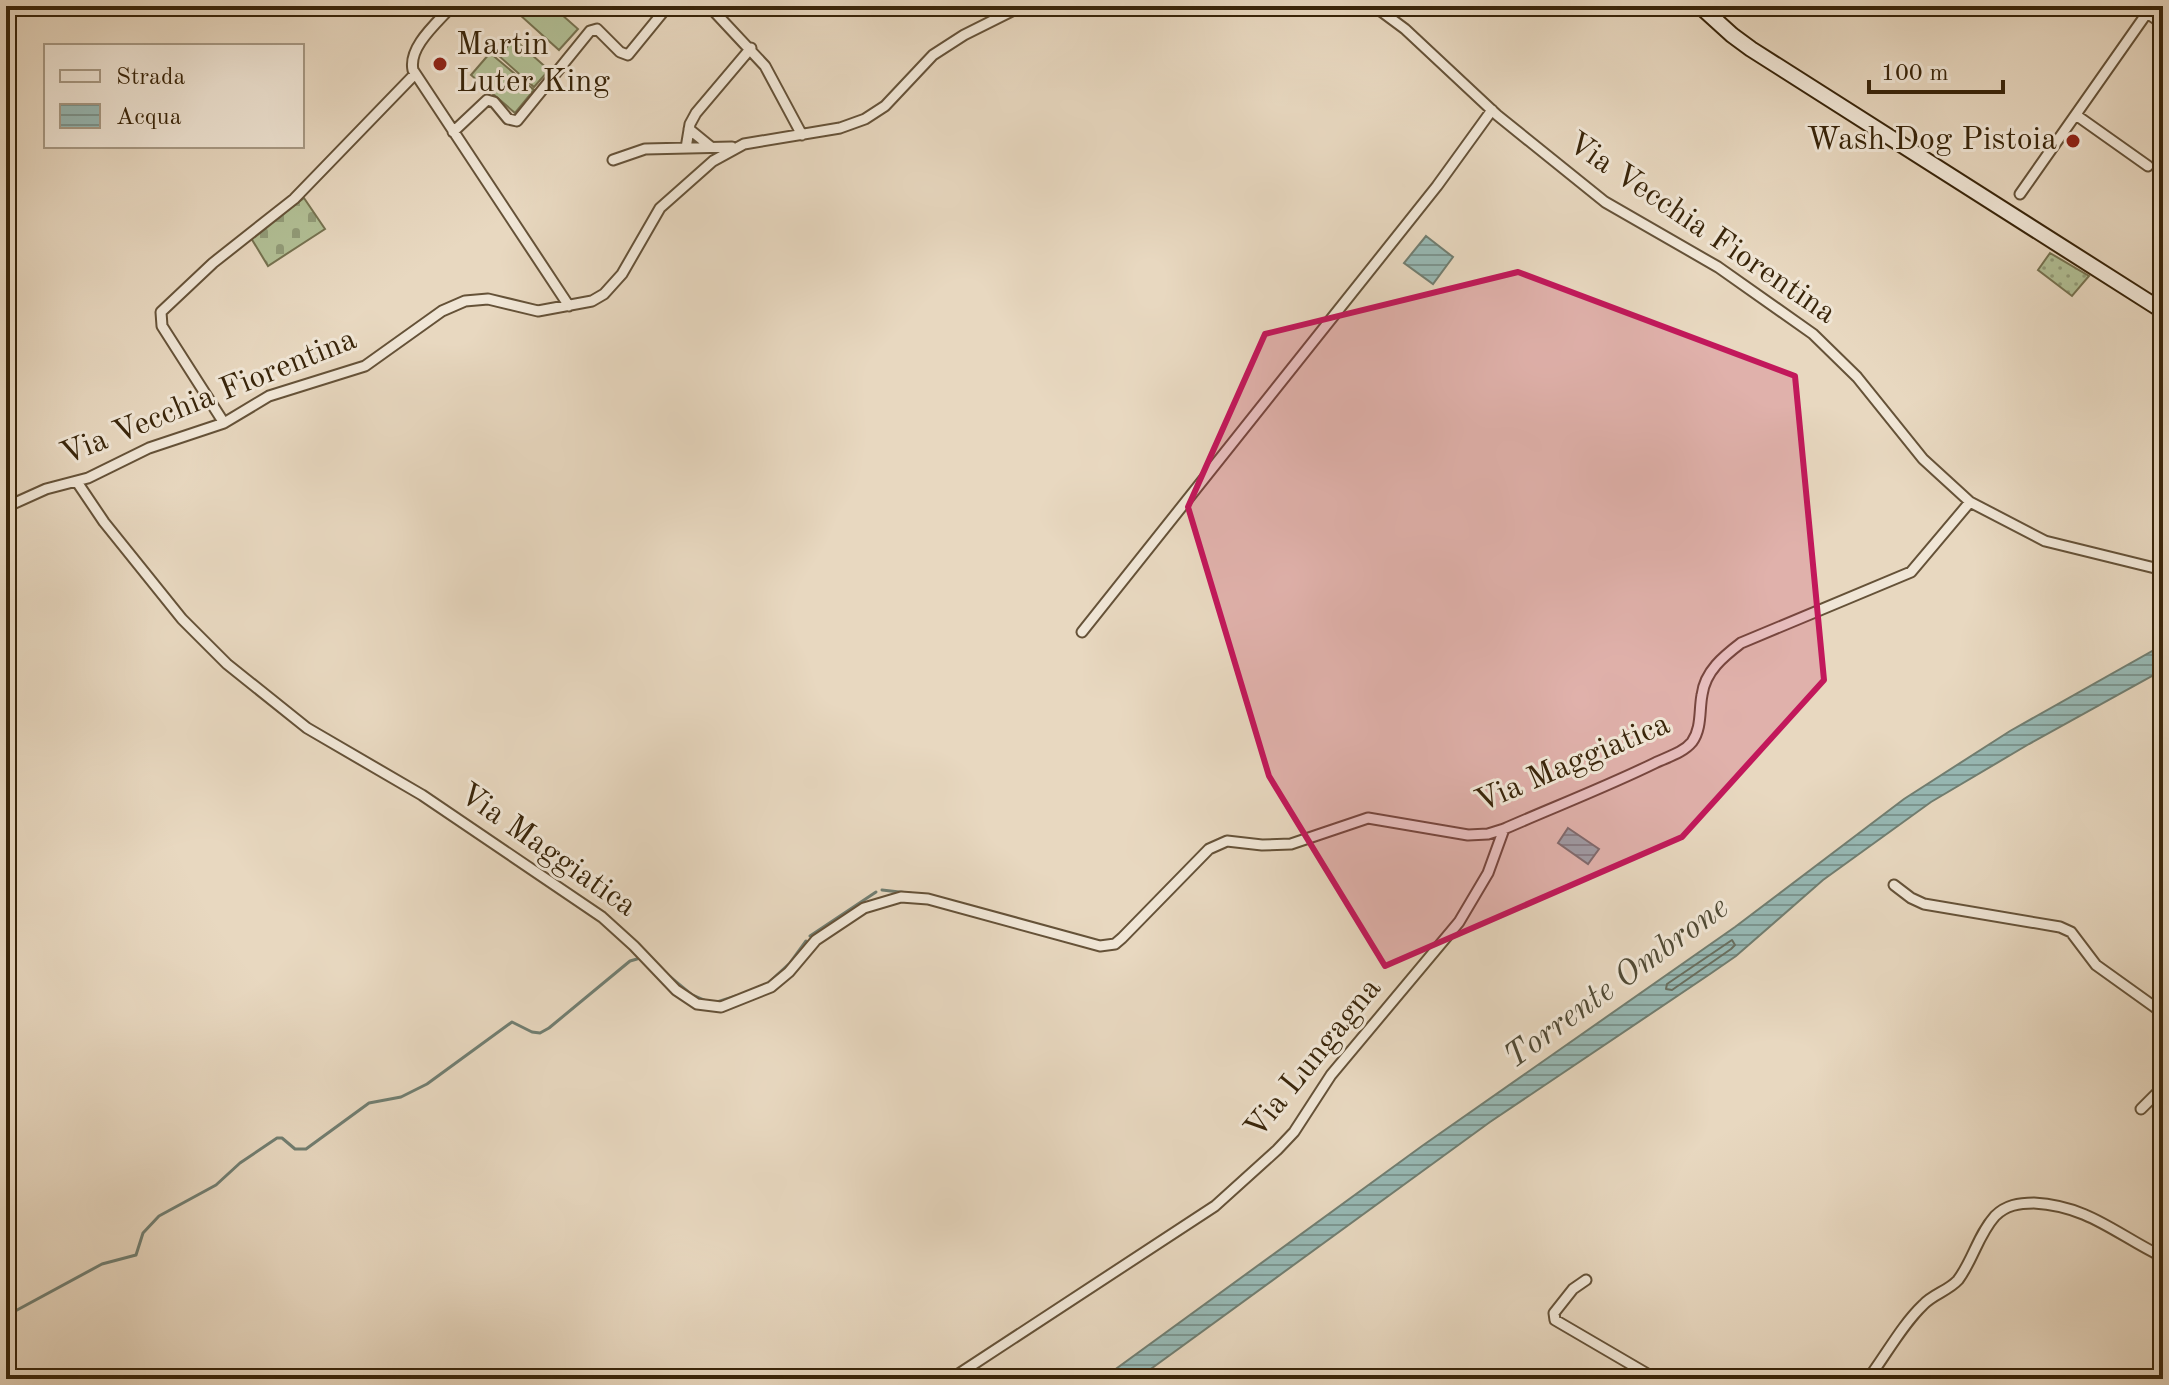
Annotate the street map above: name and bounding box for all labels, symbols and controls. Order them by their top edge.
place label: Martin Luter King [456,30,610,99]
legend [44,44,304,148]
scale bar [1869,44,2003,94]
marker: Martin Luter King [431,55,449,73]
text: 100 m [1881,62,1949,86]
text: Strada [116,66,186,90]
text: Acqua [116,106,182,130]
place label: Wash Dog Pistoia [1806,125,2057,157]
street label: Via Vecchia Fiorentina [1561,127,1841,331]
marker: Wash Dog Pistoia [2064,132,2082,150]
street label: Via Vecchia Fiorentina [57,324,362,472]
street label: Via Maggiatica [1471,709,1675,819]
street label: Via Maggiatica [453,778,641,924]
water label: Torrente Ombrone [1499,891,1735,1075]
street label: Via Lungagna [1240,973,1388,1145]

